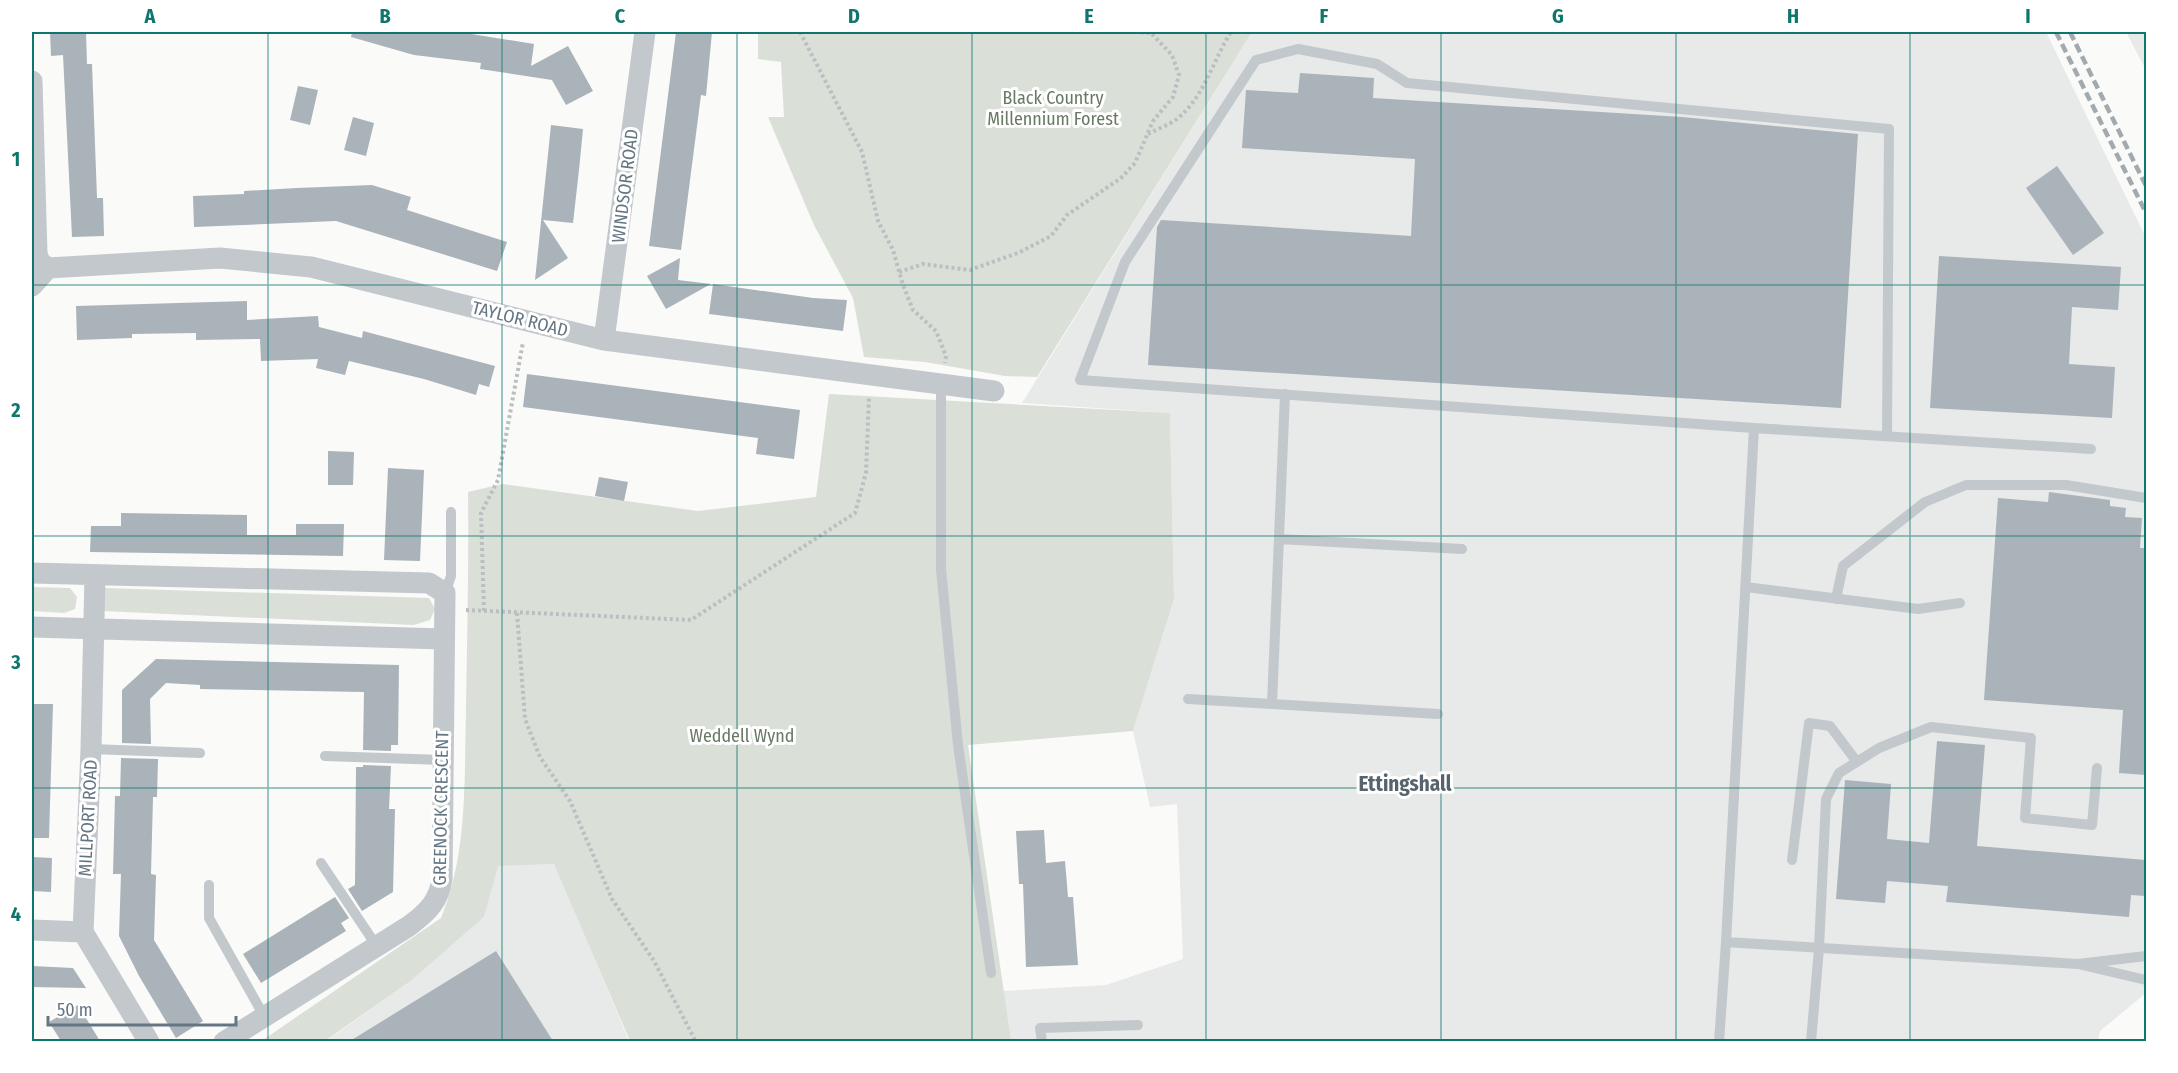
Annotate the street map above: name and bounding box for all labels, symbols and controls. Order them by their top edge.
text: A [144,4,157,28]
text: B [379,4,391,28]
text: C [615,4,626,28]
text: D [848,4,860,28]
text: E [1084,4,1094,28]
text: F [1320,4,1329,28]
text: G [1552,4,1564,28]
text: H [1787,4,1799,28]
text: I [2025,4,2031,28]
park label: Black Country Millennium Forest [987,87,1119,130]
street label: WINDSOR ROAD [607,128,643,244]
text: 1 [12,147,20,171]
street label: TAYLOR ROAD [470,296,570,342]
text: 2 [10,398,21,422]
text: 3 [10,650,21,674]
park label: Weddell Wynd [690,725,794,747]
street label: GREENOCK CRESCENT [429,730,453,886]
street label: MILLPORT ROAD [74,759,102,877]
district label: Ettingshall [1359,771,1452,797]
text: 4 [11,902,21,926]
scale bar [48,989,236,1027]
text: 50 m [57,999,93,1021]

